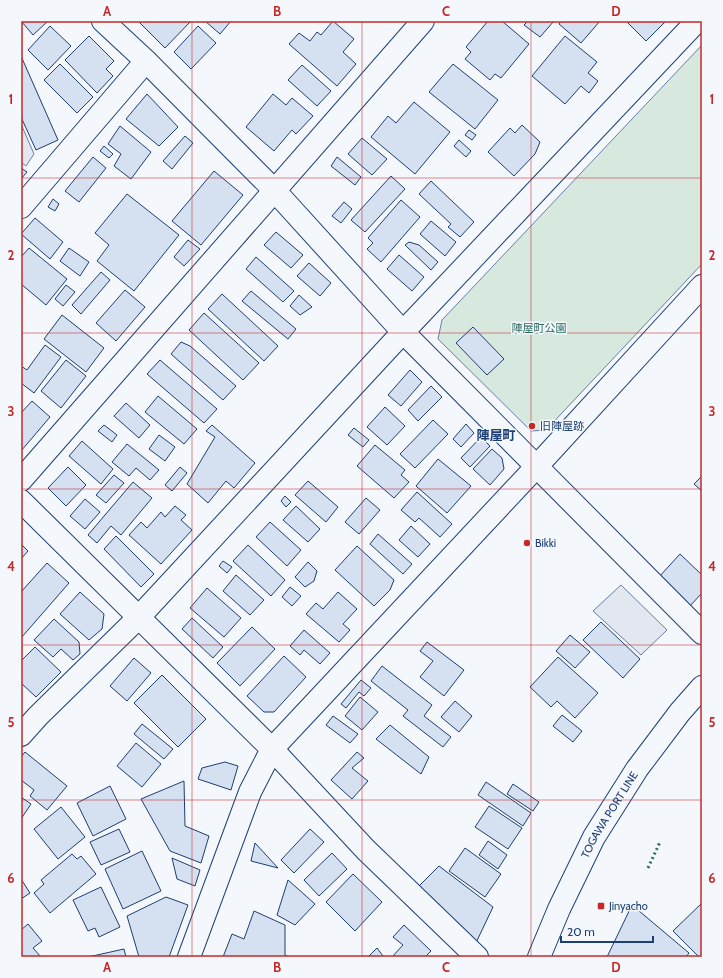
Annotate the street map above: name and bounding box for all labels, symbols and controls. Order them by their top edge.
text: A [103,3,112,19]
text: B [273,3,281,19]
text: C [442,3,450,19]
text: D [611,3,621,19]
text: 1 [9,91,13,107]
text: 1 [710,91,714,107]
text: 2 [8,247,15,263]
text: 2 [709,247,716,263]
park label: 陣屋町公園 [512,321,567,335]
text: 3 [7,403,15,419]
text: 3 [708,403,716,419]
place label: 旧陣屋跡 [540,419,584,433]
marker: 旧陣屋跡 [527,421,537,431]
district label: 陣屋町 [476,427,516,443]
place label: Bikki [535,536,556,550]
marker: Bikki [522,538,532,548]
text: 4 [7,558,15,574]
text: 4 [708,558,716,574]
text: 5 [8,714,15,730]
text: 5 [709,714,716,730]
street label: TOGAWA PORT LINE [578,769,641,860]
text: 6 [7,870,15,886]
text: 6 [708,870,716,886]
place label: Jinyacho [608,899,648,913]
marker: Jinyacho [596,901,606,911]
scale bar [561,918,653,944]
text: 20 m [567,924,595,939]
text: A [103,959,112,975]
text: B [273,959,281,975]
text: C [442,959,450,975]
text: D [611,959,621,975]

